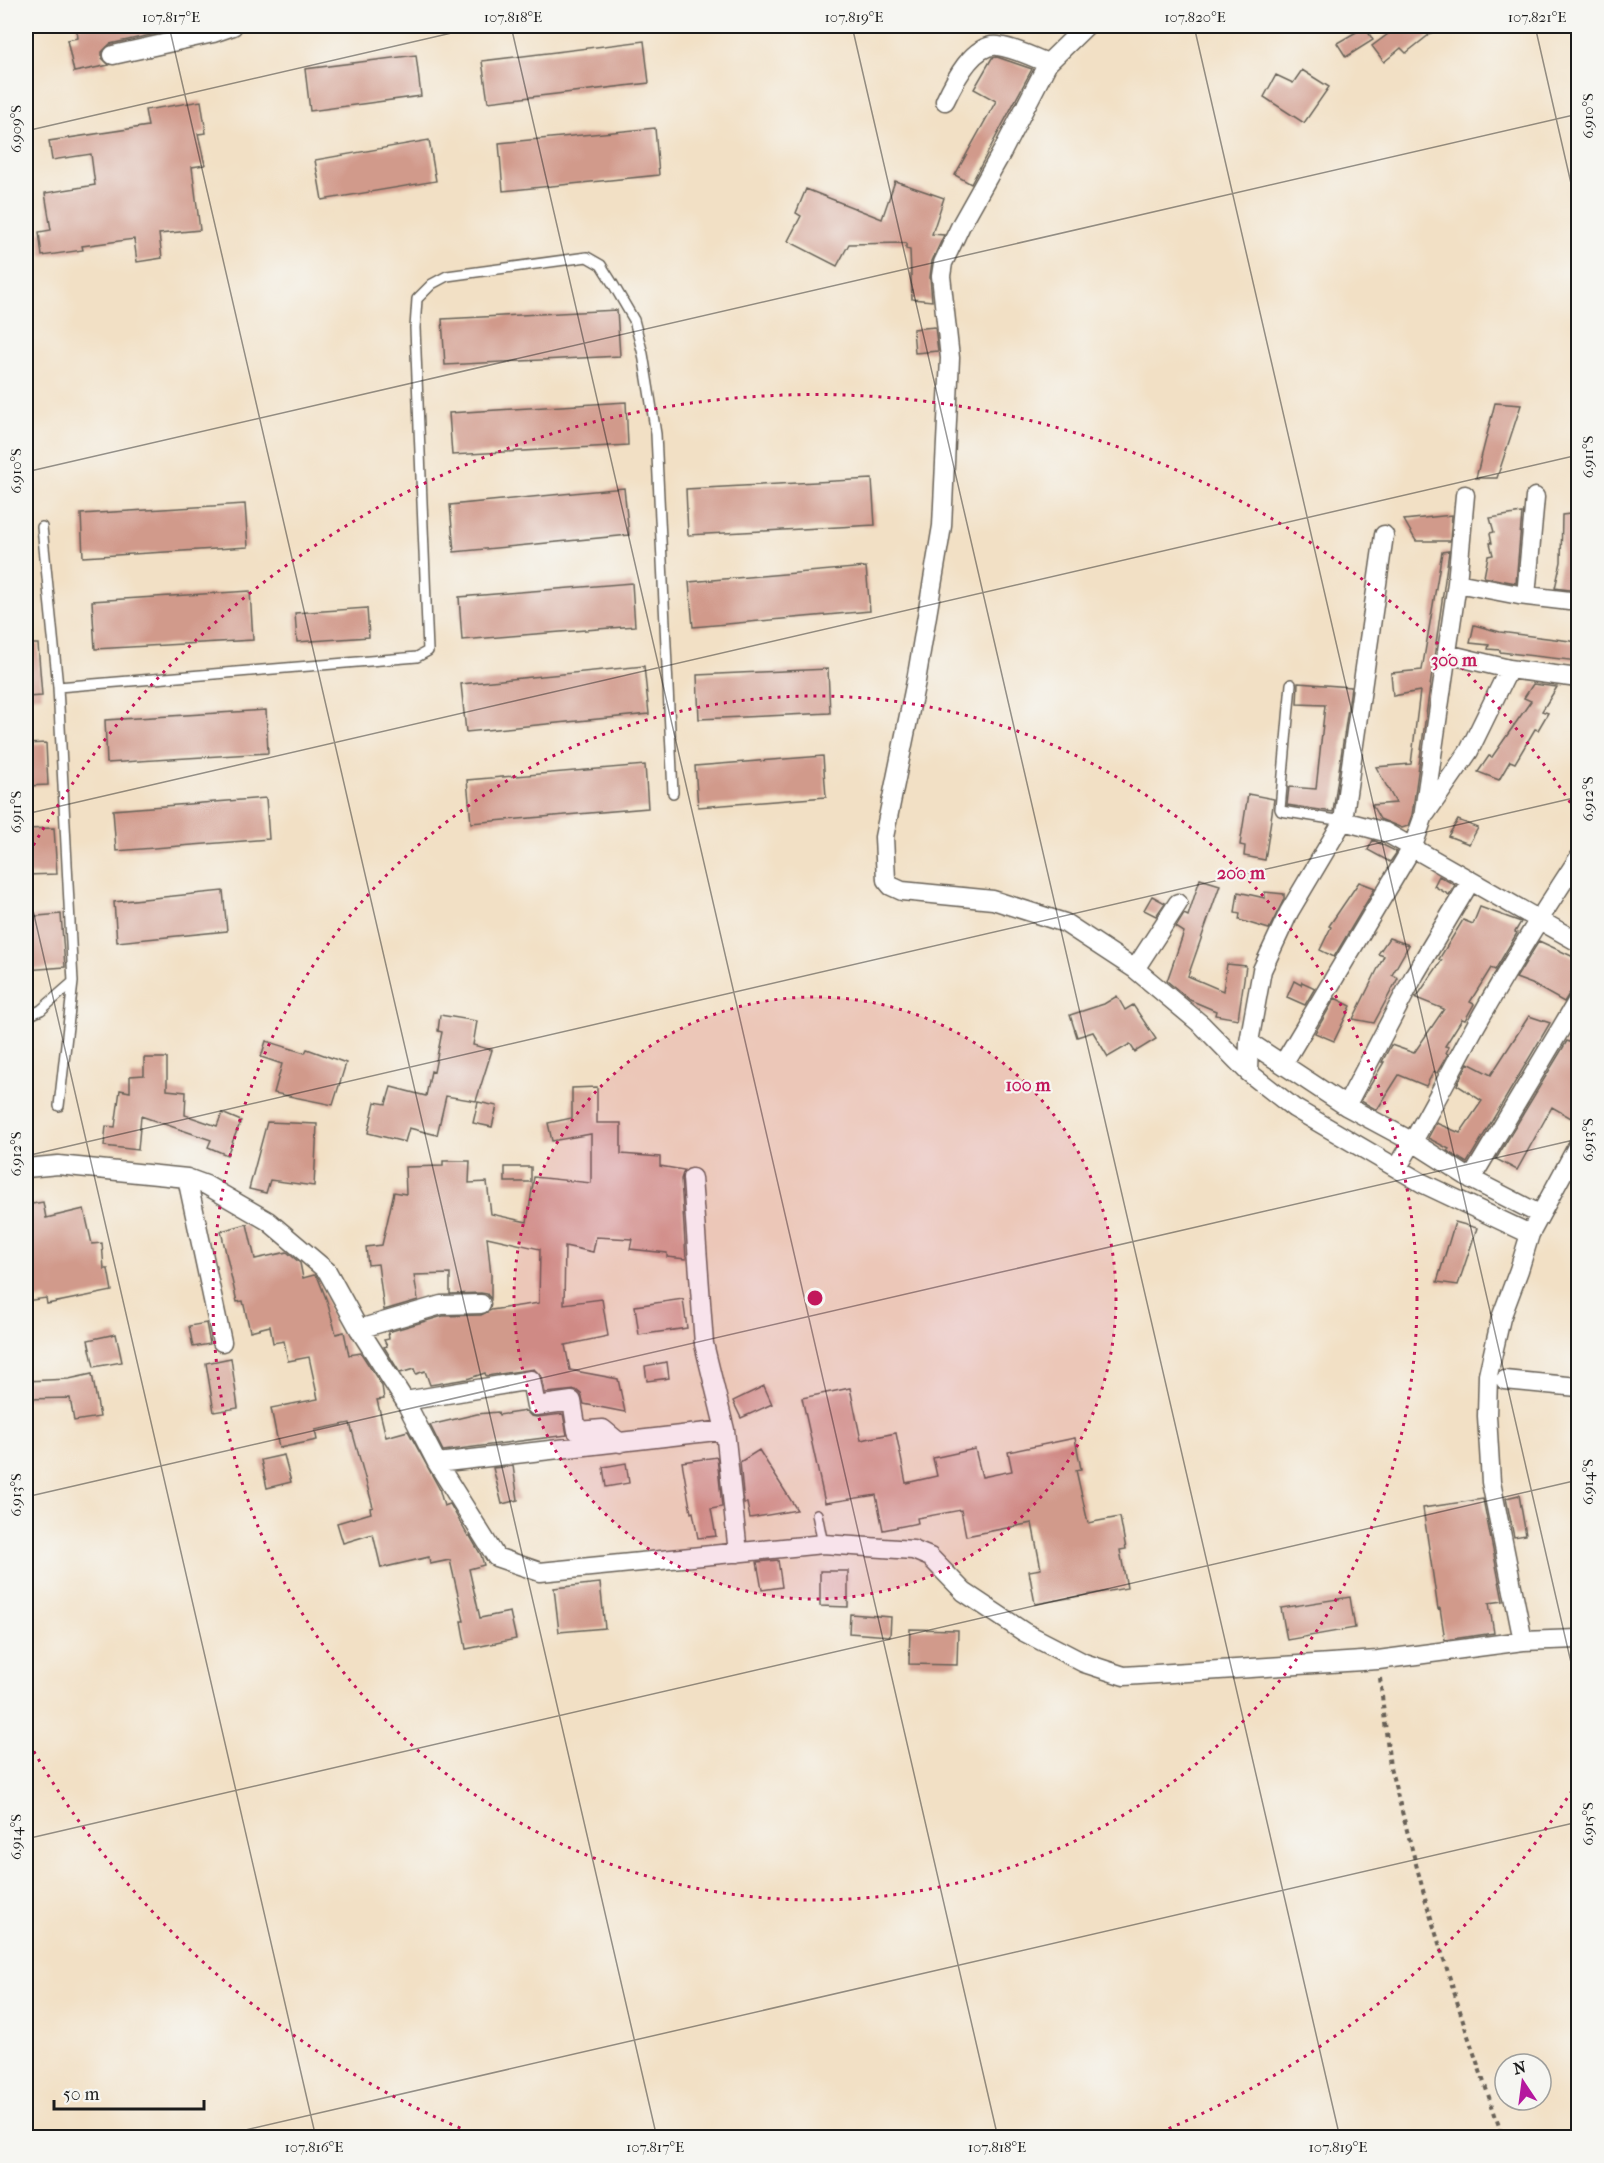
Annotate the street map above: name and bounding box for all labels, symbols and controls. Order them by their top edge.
text: 107.817°E [142,8,200,26]
text: 107.818°E [484,8,542,26]
text: 107.819°E [825,8,883,26]
text: 107.820°E [1164,8,1226,26]
text: 107.821°E [1508,8,1566,26]
text: 6.910°S [1579,93,1597,139]
text: 6.909°S [7,105,25,153]
text: 6.911°S [1579,435,1597,478]
text: 6.910°S [7,448,25,494]
text: 300 m [1431,650,1478,671]
text: 6.912°S [1579,776,1597,821]
text: 6.911°S [7,790,25,833]
text: 200 m [1217,863,1266,884]
text: 100 m [1005,1075,1052,1096]
text: 6.913°S [1579,1118,1597,1162]
text: 6.912°S [7,1131,25,1176]
centre of rings [805,1288,825,1308]
text: 6.914°S [1579,1459,1597,1505]
text: 6.913°S [7,1473,25,1517]
text: 6.915°S [1579,1802,1597,1846]
text: 6.914°S [7,1814,25,1860]
north arrow [1493,2052,1553,2112]
text: N [1512,2057,1529,2078]
scale bar [54,2073,204,2111]
text: 50 m [63,2084,100,2105]
text: 107.816°E [285,2138,344,2156]
text: 107.817°E [626,2138,684,2156]
text: 107.818°E [968,2138,1026,2156]
text: 107.819°E [1309,2138,1367,2156]

